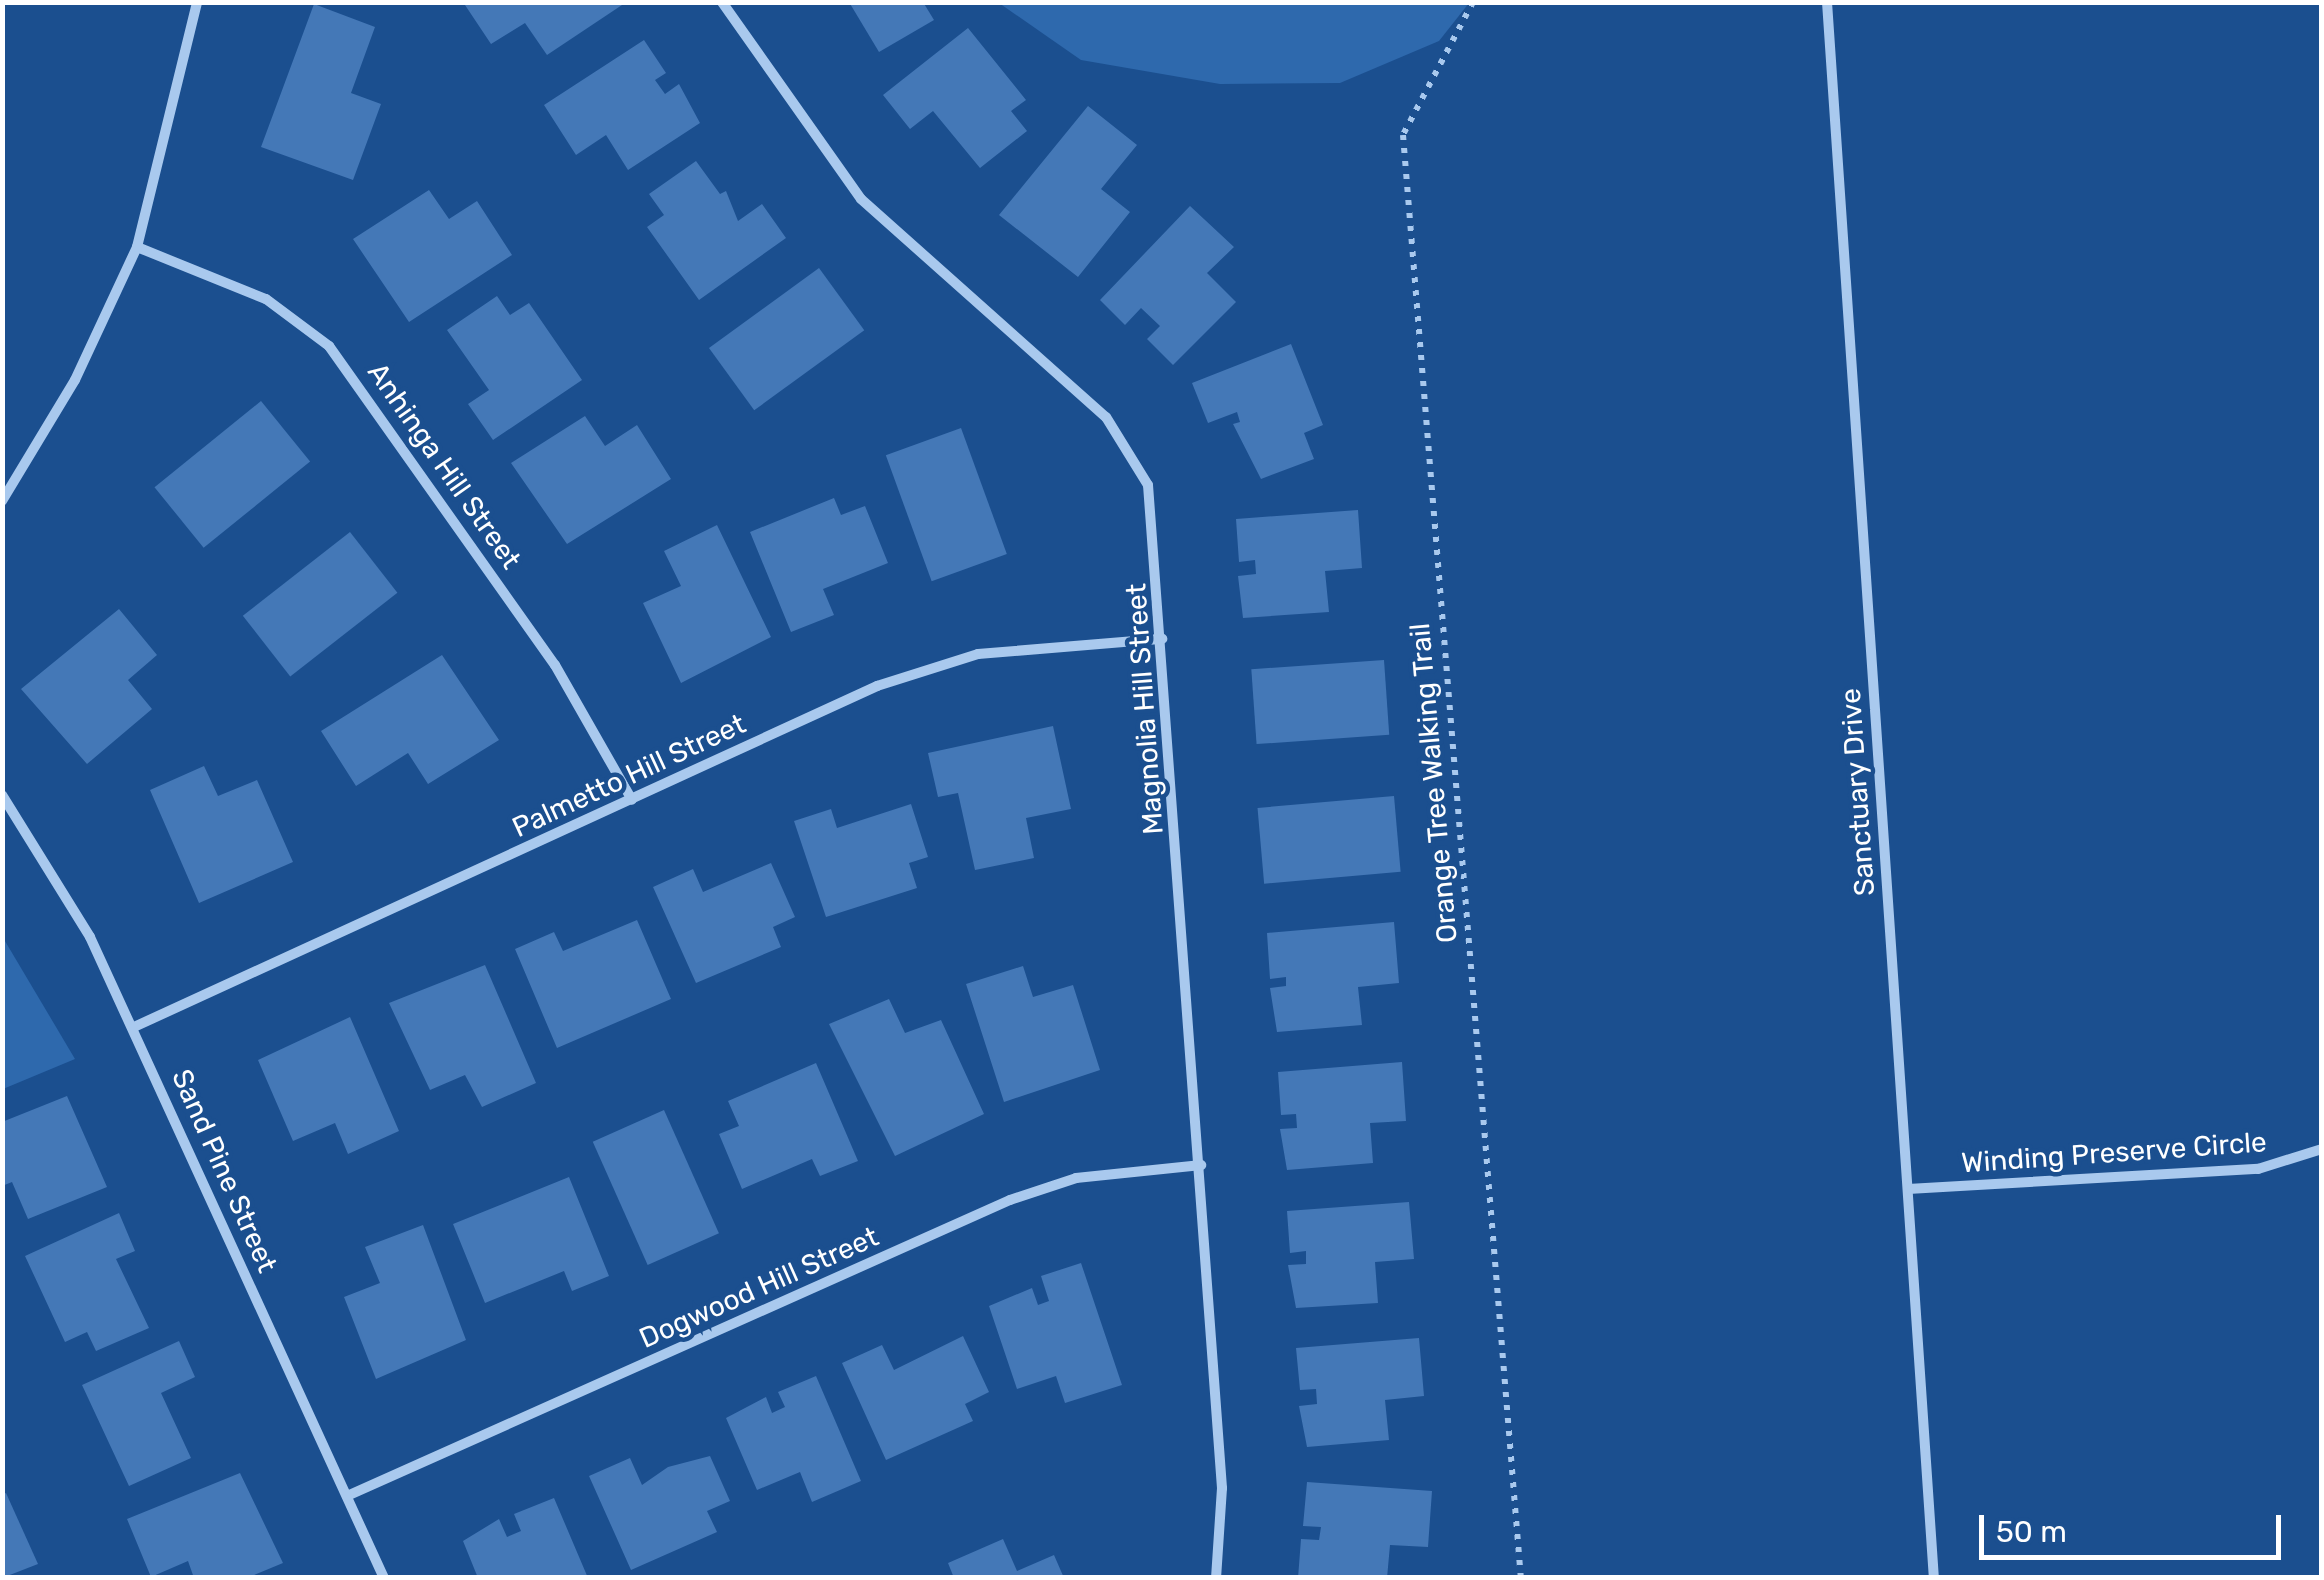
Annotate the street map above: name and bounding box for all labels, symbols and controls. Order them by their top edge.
street label: Anhinga Hill Street [360,357,528,575]
street label: Magnolia Hill Street [1119,582,1171,836]
street label: Orange Tree Walking Trail [1403,621,1465,945]
street label: Sanctuary Drive [1834,687,1882,897]
street label: Palmetto Hill Street [507,707,751,845]
street label: Sand Pine Street [164,1064,284,1278]
street label: Winding Preserve Circle [1960,1126,2268,1180]
street label: Dogwood Hill Street [634,1220,884,1356]
scale bar [1984,1495,2286,1557]
text: 50 m [1996,1514,2067,1550]

